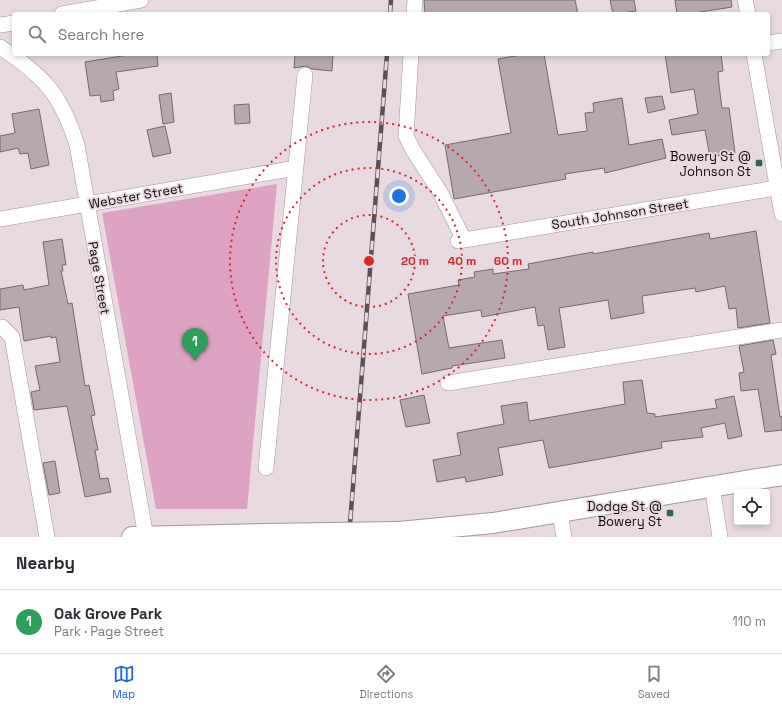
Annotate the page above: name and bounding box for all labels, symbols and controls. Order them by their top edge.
search box [12,12,770,56]
icon: search [26,23,48,45]
text: Search here [58,25,144,44]
place label: Bowery St @ Johnson St [670,148,751,180]
marker: Bowery St @ Johnson St [754,158,764,168]
street label: Webster Street [88,179,184,213]
your location [389,186,409,206]
street label: South Johnson Street [550,195,690,233]
street label: Page Street [84,240,114,316]
text: 20 m [401,253,429,269]
text: 40 m [448,253,476,269]
text: 60 m [494,253,522,269]
centre of rings [362,254,376,268]
pin: 1 [182,328,208,361]
map controls [734,489,770,525]
button: locate [734,489,770,525]
place label: Dodge St @ Bowery St [587,498,662,530]
marker: Dodge St @ Bowery St [665,508,675,518]
text: Nearby [16,552,75,574]
text: Oak Grove Park [54,604,162,623]
text: 1 [26,613,32,630]
text: 110 m [732,613,766,630]
text: Park · Page Street [54,623,164,640]
tab: Map [112,663,135,701]
tab: Directions [359,663,413,701]
tab: Saved [638,663,670,701]

